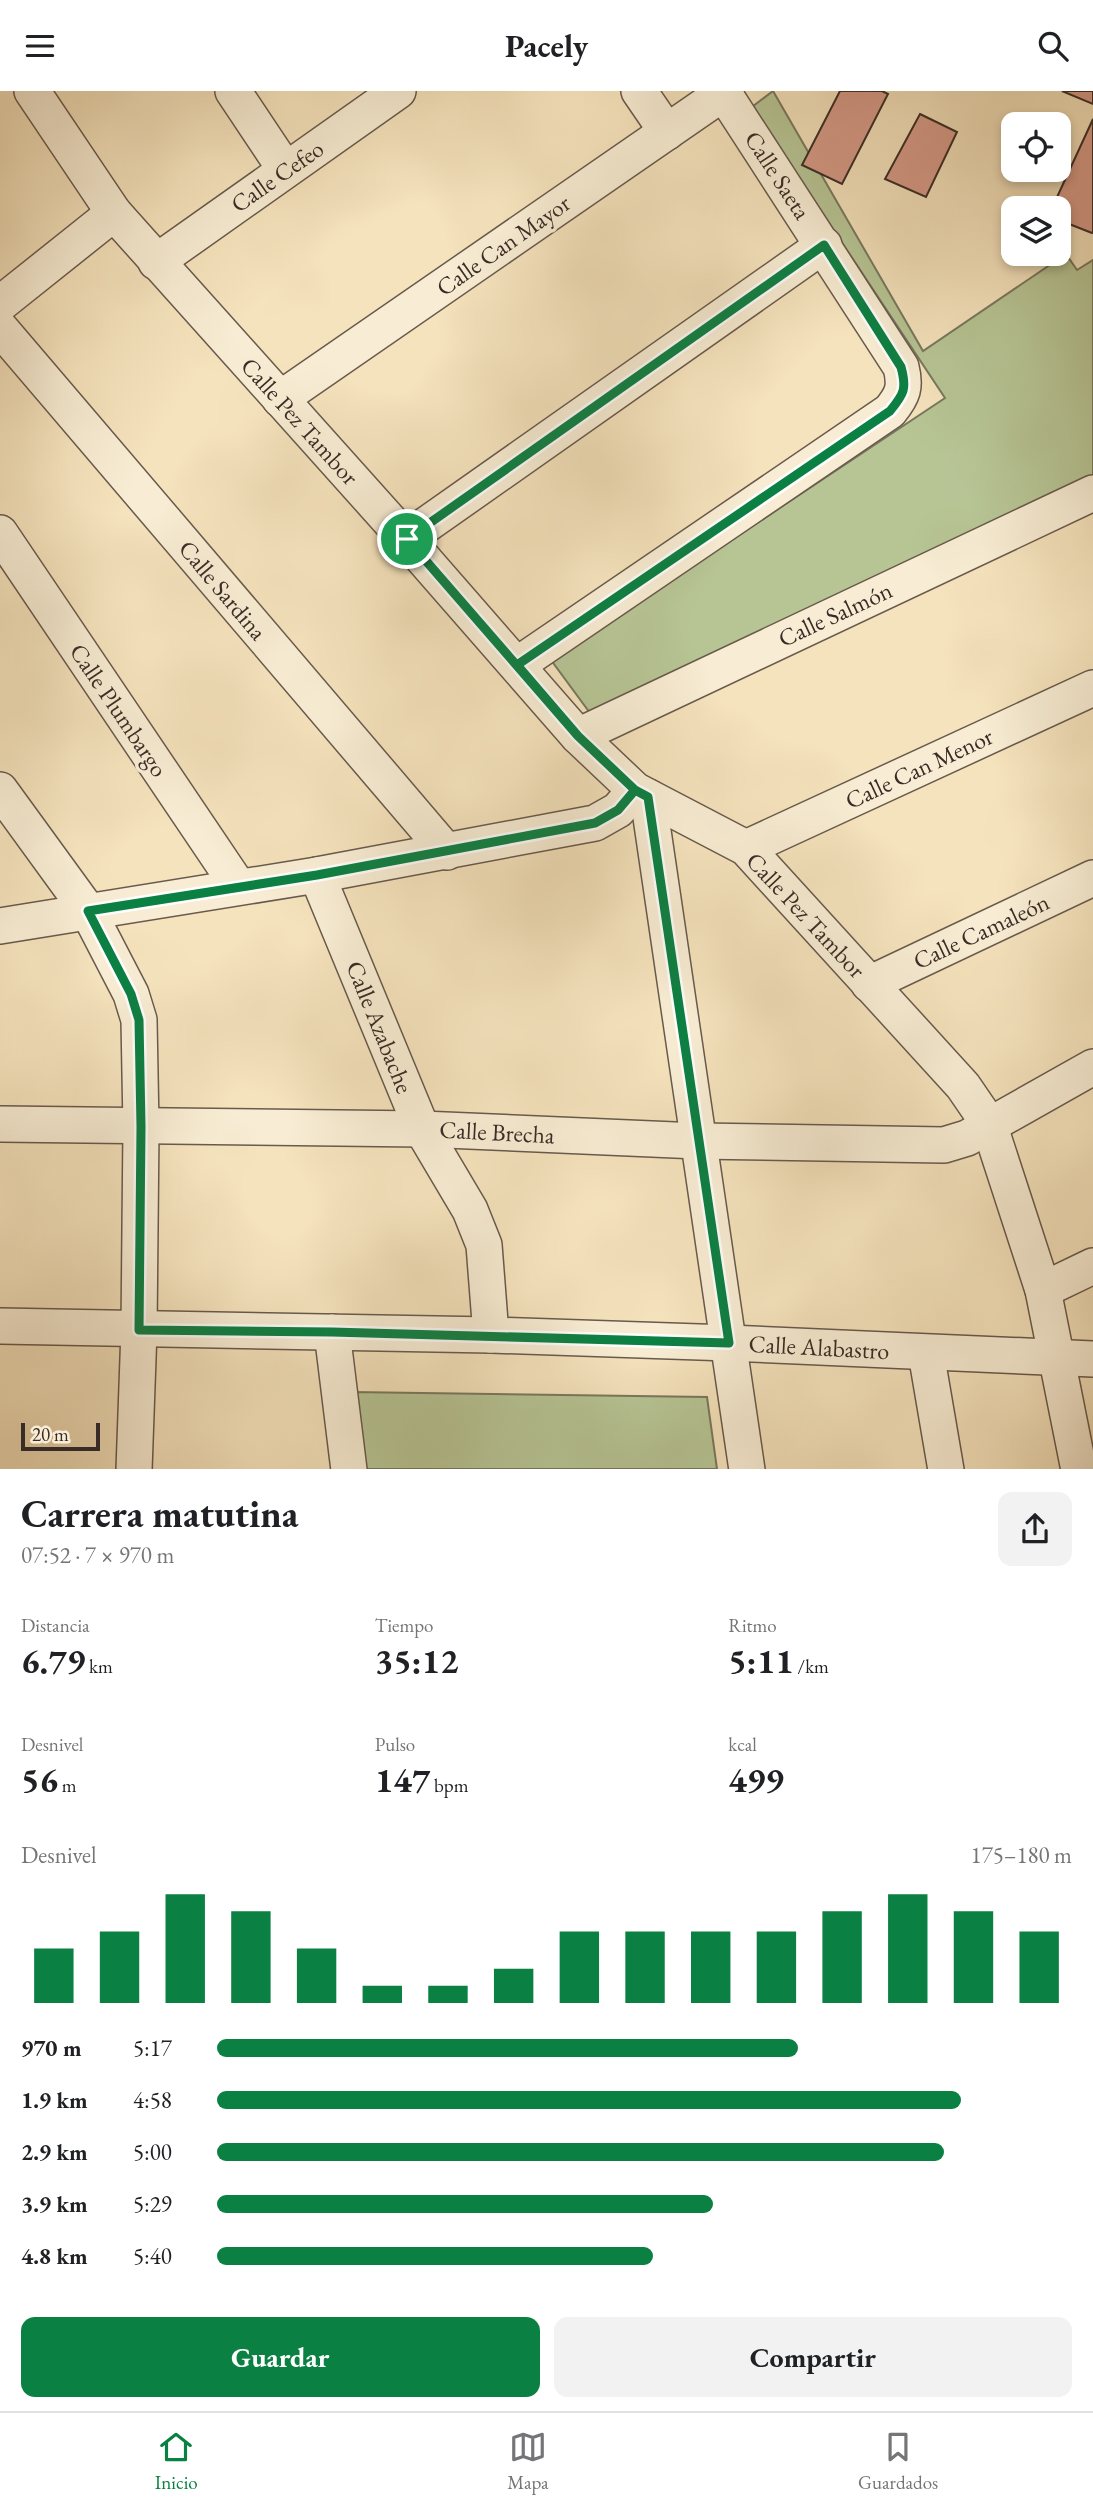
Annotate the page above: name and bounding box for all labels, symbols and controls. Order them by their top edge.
text: Pacely [505,25,588,67]
icon: menu [21,27,59,65]
icon: search [1034,27,1072,65]
map controls [1001,112,1071,266]
button: locate [1001,112,1071,182]
street label: Calle Saeta [738,125,818,226]
street label: Calle Cefeo [224,133,330,219]
street label: Calle Can Mayor [430,187,576,303]
button: layers [1001,196,1071,266]
street label: Calle Pez Tambor [234,351,366,491]
pin [377,509,437,569]
icon: arrive [388,520,426,558]
street label: Calle Sardina [172,534,274,647]
street label: Calle Salmón [773,574,897,654]
street label: Calle Plumbargo [63,637,175,783]
street label: Calle Can Menor [840,720,998,816]
street label: Calle Pez Tambor [740,845,872,985]
street label: Calle Camaleón [908,886,1054,976]
street label: Calle Azabache [339,956,421,1098]
street label: Calle Brecha [439,1114,556,1151]
street label: Calle Alabastro [748,1328,890,1366]
scale bar [21,1421,100,1452]
text: 20 m [32,1422,69,1447]
text: Carrera matutina [21,1489,298,1538]
button: share [998,1492,1072,1566]
text: 07:52 · 7 × 970 m [21,1540,174,1570]
text: Distancia [21,1613,90,1638]
text: Tiempo [375,1613,434,1638]
text: Ritmo [728,1613,777,1638]
text: 6.79 [21,1638,85,1683]
text: 35:12 [375,1638,459,1683]
text: 5:11 [728,1638,794,1683]
text: km [85,1654,113,1679]
text: /km [794,1654,829,1679]
text: Desnivel [21,1732,83,1757]
text: Pulso [375,1732,415,1757]
text: kcal [728,1732,757,1757]
text: 56 [21,1757,58,1802]
text: 147 [375,1757,430,1802]
text: 499 [728,1757,784,1802]
text: m [58,1773,77,1798]
text: bpm [430,1773,468,1798]
text: Desnivel [21,1840,97,1870]
text: 175–180 m [971,1840,1072,1870]
text: 970 m [21,2033,82,2063]
text: 5:17 [133,2033,172,2063]
text: 1.9 km [21,2085,88,2115]
text: 4:58 [133,2085,172,2115]
text: 2.9 km [21,2137,88,2167]
text: 5:00 [133,2137,172,2167]
text: 3.9 km [21,2189,88,2219]
text: 5:29 [133,2189,172,2219]
text: 4.8 km [21,2241,88,2271]
text: 5:40 [133,2241,172,2271]
button: Guardar [21,2317,540,2397]
button: Compartir [554,2317,1072,2397]
tab: Inicio [155,2428,198,2495]
tab: Mapa [507,2428,549,2495]
tab: Guardados [858,2428,938,2495]

